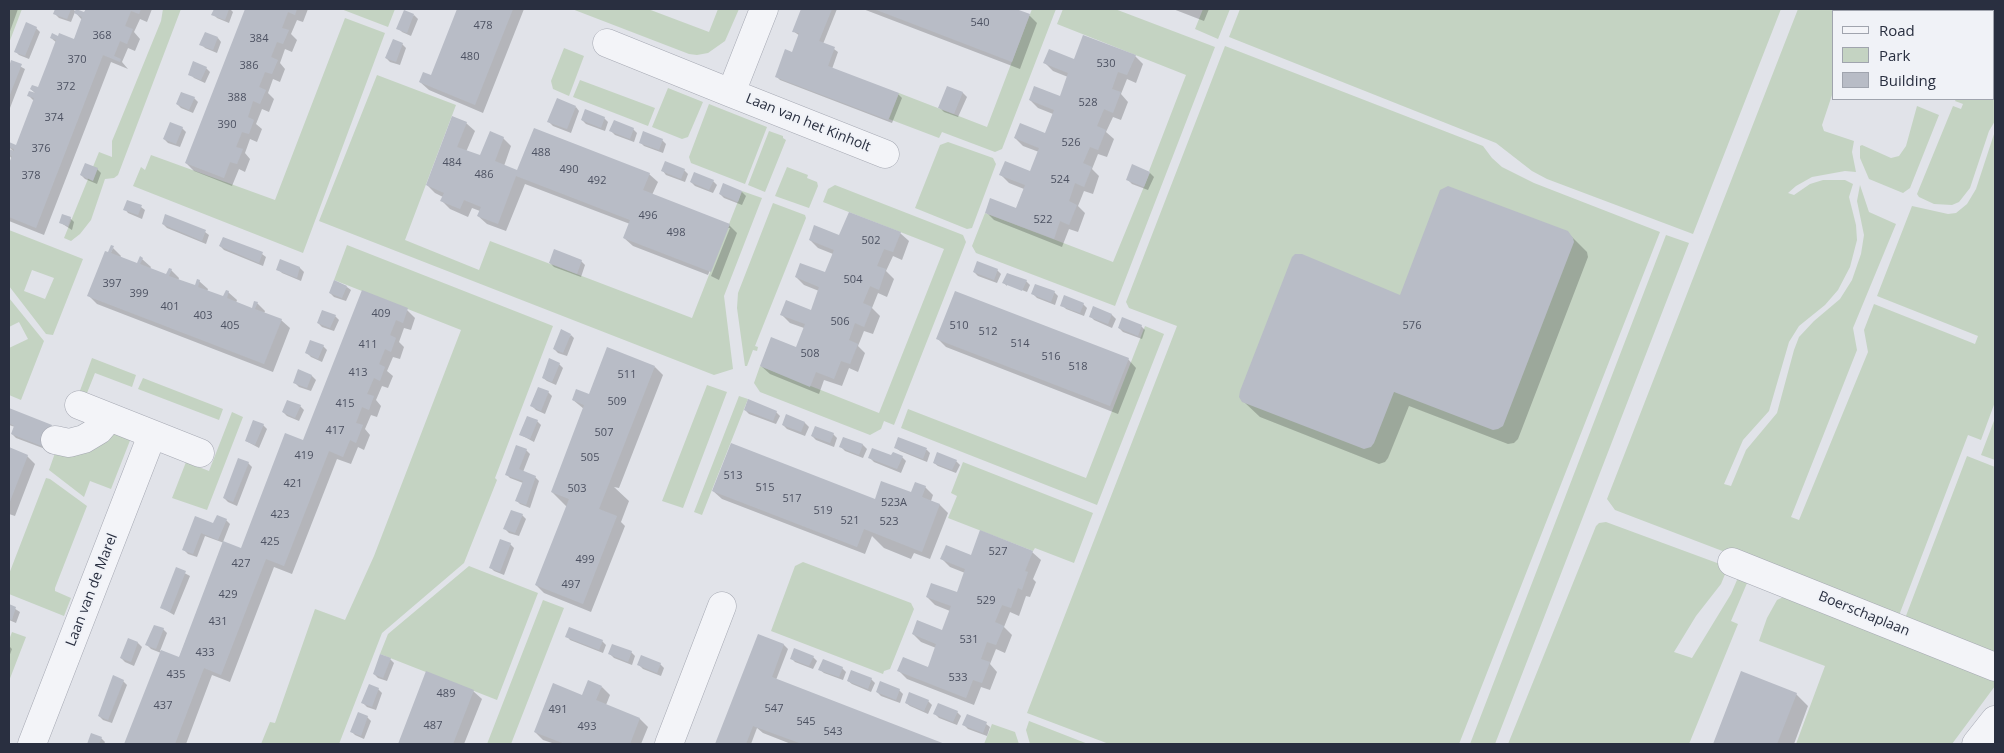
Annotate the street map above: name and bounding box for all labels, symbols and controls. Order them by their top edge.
legend [1832,10,1994,100]
house number: 540 [971,16,989,30]
house number: 478 [474,19,492,33]
text: Road [1879,20,1915,40]
house number: 368 [93,29,111,43]
house number: 384 [250,32,268,46]
text: Park [1879,45,1910,65]
house number: 480 [461,50,479,64]
house number: 370 [68,53,86,67]
house number: 530 [1097,57,1115,71]
house number: 386 [240,59,258,73]
text: Building [1879,70,1936,90]
house number: 372 [57,80,75,94]
street label: Laan van het Kinholt [743,90,873,156]
house number: 388 [228,91,246,105]
house number: 528 [1079,96,1097,110]
house number: 374 [45,111,63,125]
house number: 390 [218,118,236,132]
house number: 526 [1062,136,1080,150]
house number: 376 [32,142,50,156]
house number: 488 [532,146,550,160]
house number: 484 [443,156,461,170]
house number: 490 [560,163,578,177]
house number: 486 [475,168,493,182]
house number: 378 [22,169,40,183]
house number: 524 [1051,173,1069,187]
house number: 492 [588,174,606,188]
house number: 496 [639,209,657,223]
house number: 522 [1034,213,1052,227]
house number: 498 [667,226,685,240]
house number: 502 [862,234,880,248]
house number: 504 [844,273,862,287]
house number: 397 [103,277,121,291]
house number: 399 [130,287,148,301]
house number: 401 [161,300,179,314]
house number: 409 [372,307,390,321]
house number: 403 [194,309,212,323]
house number: 506 [831,315,849,329]
house number: 405 [221,319,239,333]
house number: 510 [950,319,968,333]
house number: 576 [1403,319,1421,333]
house number: 512 [979,325,997,339]
house number: 514 [1011,337,1029,351]
house number: 411 [359,338,377,352]
house number: 508 [801,347,819,361]
house number: 516 [1042,350,1060,364]
house number: 518 [1069,360,1087,374]
house number: 413 [349,366,367,380]
house number: 511 [618,368,636,382]
house number: 509 [608,395,626,409]
house number: 415 [336,397,354,411]
house number: 417 [326,424,344,438]
house number: 507 [595,426,613,440]
house number: 419 [295,449,313,463]
house number: 505 [581,451,599,465]
house number: 513 [724,469,742,483]
house number: 421 [284,477,302,491]
house number: 515 [756,481,774,495]
house number: 503 [568,482,586,496]
house number: 517 [783,492,801,506]
house number: 523A [881,496,907,510]
house number: 519 [814,504,832,518]
house number: 423 [271,508,289,522]
house number: 521 [841,514,859,528]
house number: 523 [880,515,898,529]
street label: Laan van de Marel [63,531,121,649]
house number: 425 [261,535,279,549]
house number: 527 [989,545,1007,559]
house number: 499 [576,553,594,567]
house number: 427 [232,557,250,571]
house number: 497 [562,578,580,592]
house number: 429 [219,588,237,602]
street label: Boerschaplaan [1816,588,1912,640]
house number: 529 [977,594,995,608]
house number: 431 [209,615,227,629]
house number: 531 [960,633,978,647]
house number: 433 [196,646,214,660]
house number: 435 [167,668,185,682]
house number: 533 [949,671,967,685]
house number: 489 [437,687,455,701]
house number: 437 [154,699,172,713]
house number: 547 [765,702,783,716]
house number: 491 [549,703,567,717]
house number: 545 [797,715,815,729]
house number: 487 [424,719,442,733]
house number: 493 [578,720,596,734]
house number: 543 [824,725,842,739]

